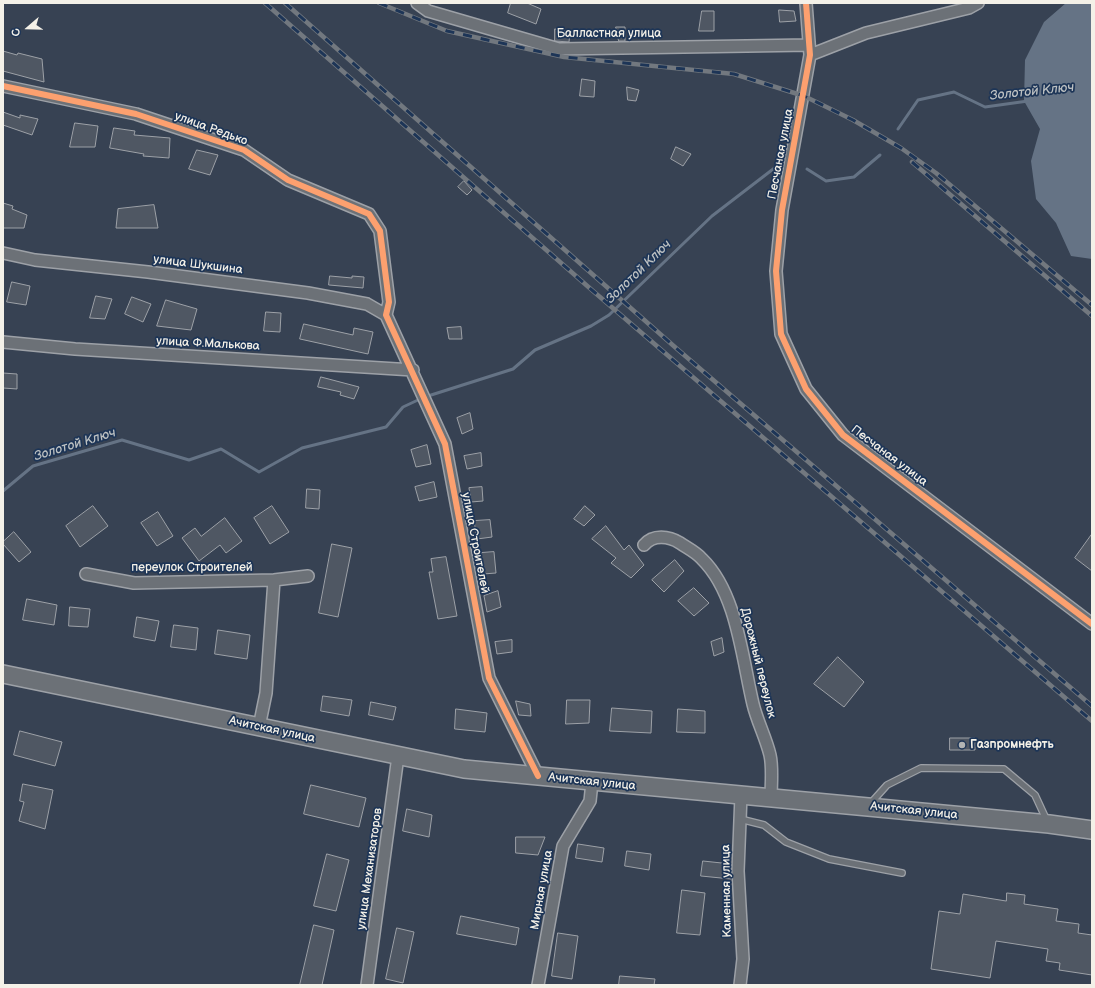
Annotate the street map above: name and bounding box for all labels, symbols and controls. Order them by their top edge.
north arrow [8,8,48,48]
text: С [9,26,24,38]
street label: Балластная улица [557,27,661,41]
water label: Золотой Ключ [989,80,1075,104]
street label: Песчаная улица [765,108,797,200]
street label: улица Редько [173,109,249,149]
water label: Золотой Ключ [603,237,675,307]
street label: улица Шукшина [153,252,243,278]
street label: улица Ф.Малькова [156,334,260,354]
street label: Песчаная улица [848,423,930,489]
water label: Золотой Ключ [32,425,118,465]
street label: улица Строителей [458,491,492,595]
street label: переулок Строителей [131,561,253,575]
street label: Дорожный переулок [737,606,779,720]
street label: Ачитская улица [228,714,316,746]
place label: Газпромнефть [970,738,1054,752]
marker: Газпромнефть [957,740,967,750]
street label: Ачитская улица [548,770,636,794]
street label: Ачитская улица [870,799,958,823]
street label: улица Механизаторов [354,807,386,931]
street label: Каменная улица [719,844,735,938]
street label: Мирная улица [528,849,556,931]

